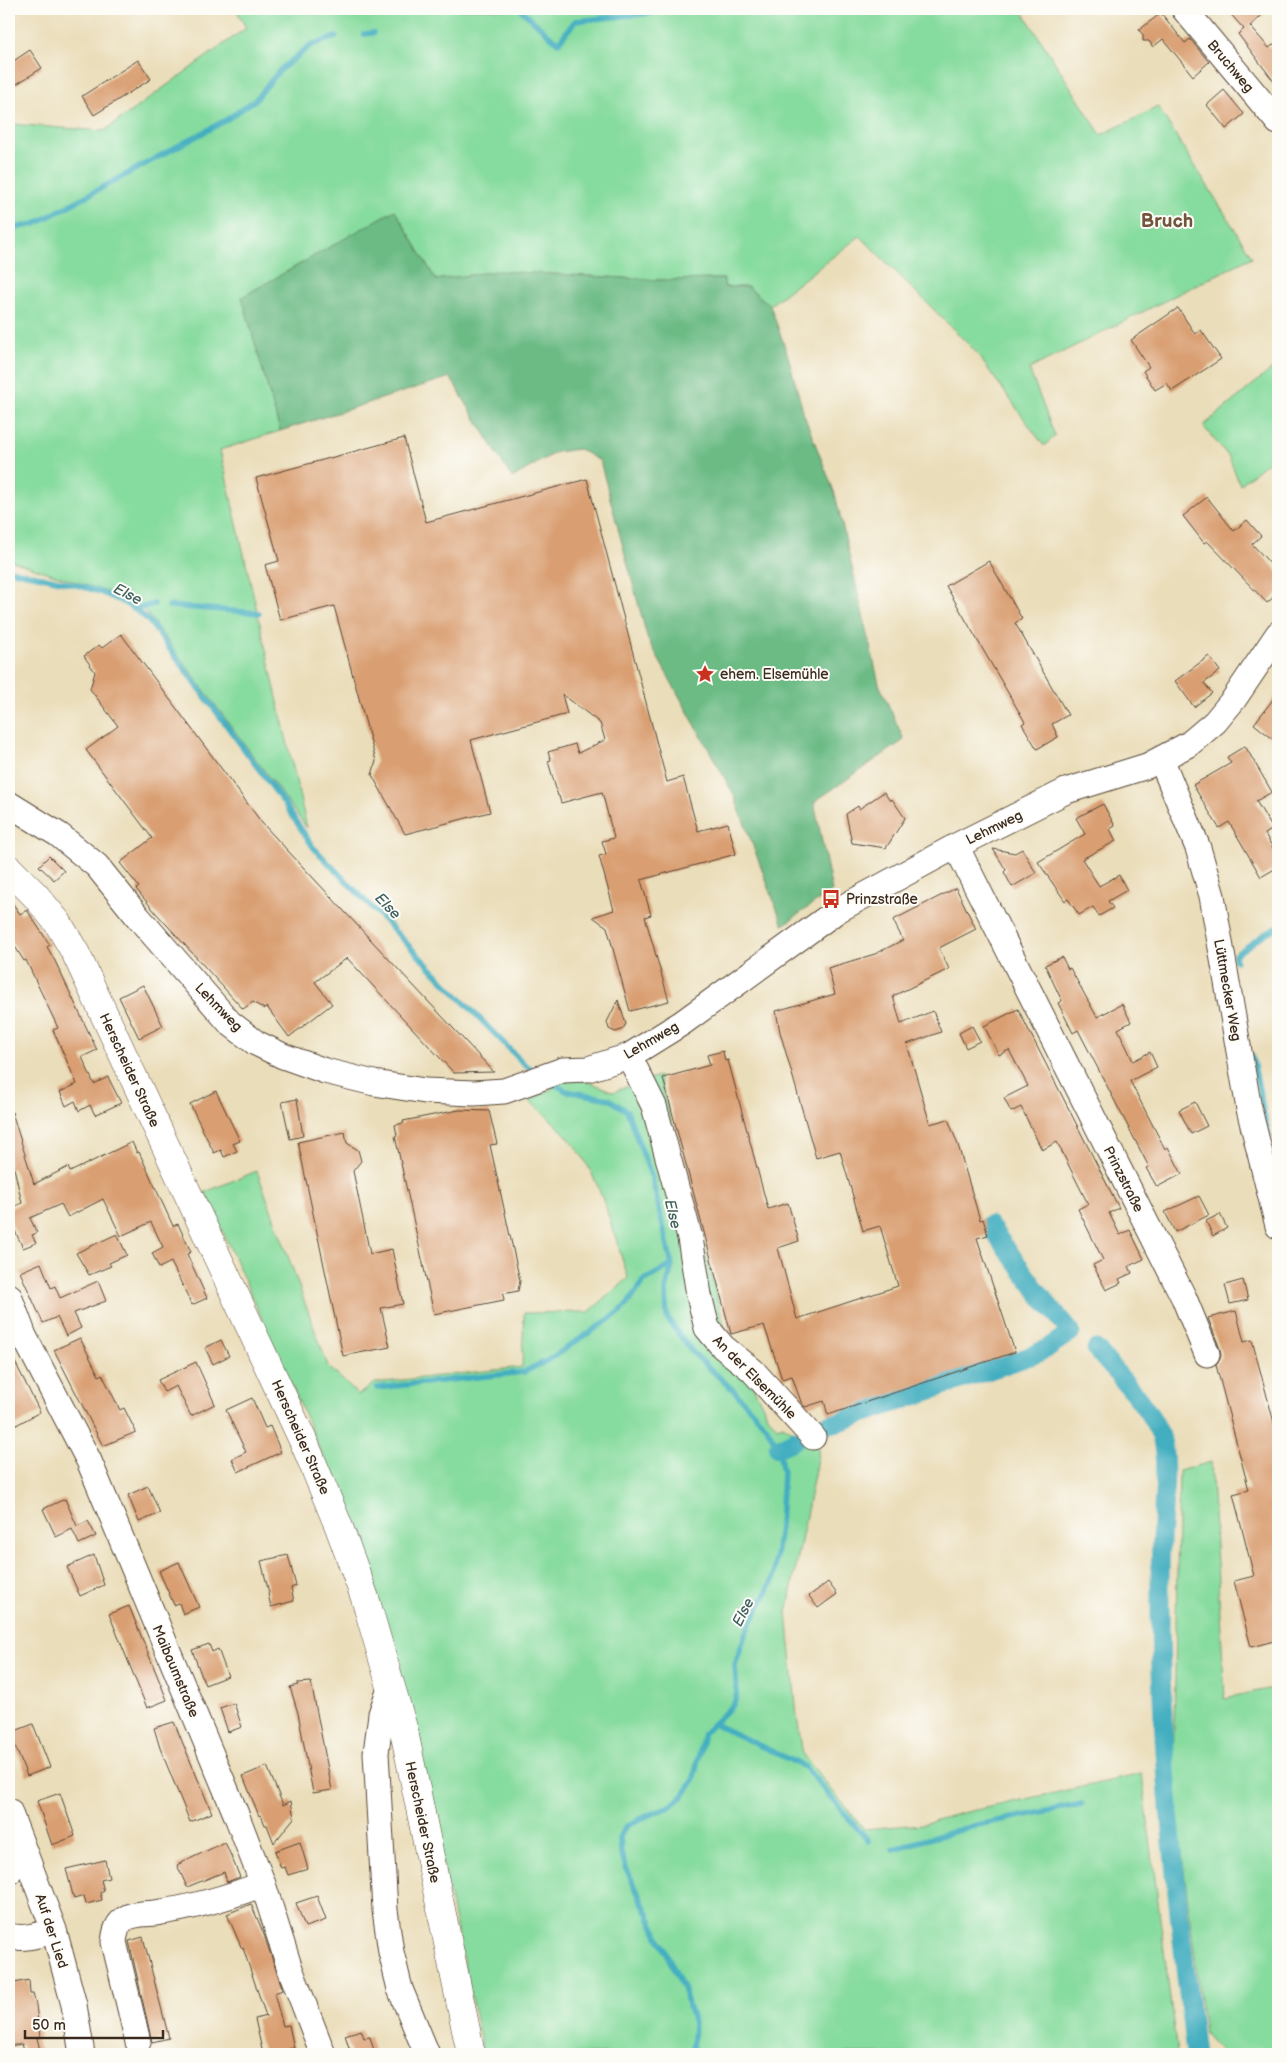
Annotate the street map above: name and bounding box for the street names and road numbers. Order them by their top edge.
street label: Bruchweg [1204,37,1257,96]
street label: Lehmweg [963,806,1025,848]
street label: Lüttmecker Weg [1210,938,1245,1042]
street label: Lehmweg [191,980,246,1035]
street label: Herscheider Straße [96,1011,163,1130]
street label: Lehmweg [621,1018,682,1063]
street label: Prinzstraße [1100,1143,1147,1215]
street label: An der Elsemühle [709,1332,800,1423]
street label: Herscheider Straße [268,1377,333,1497]
street label: Maibaumstraße [148,1623,203,1720]
street label: Herscheider Straße [401,1760,444,1884]
street label: Auf der Lied [32,1892,72,1970]

